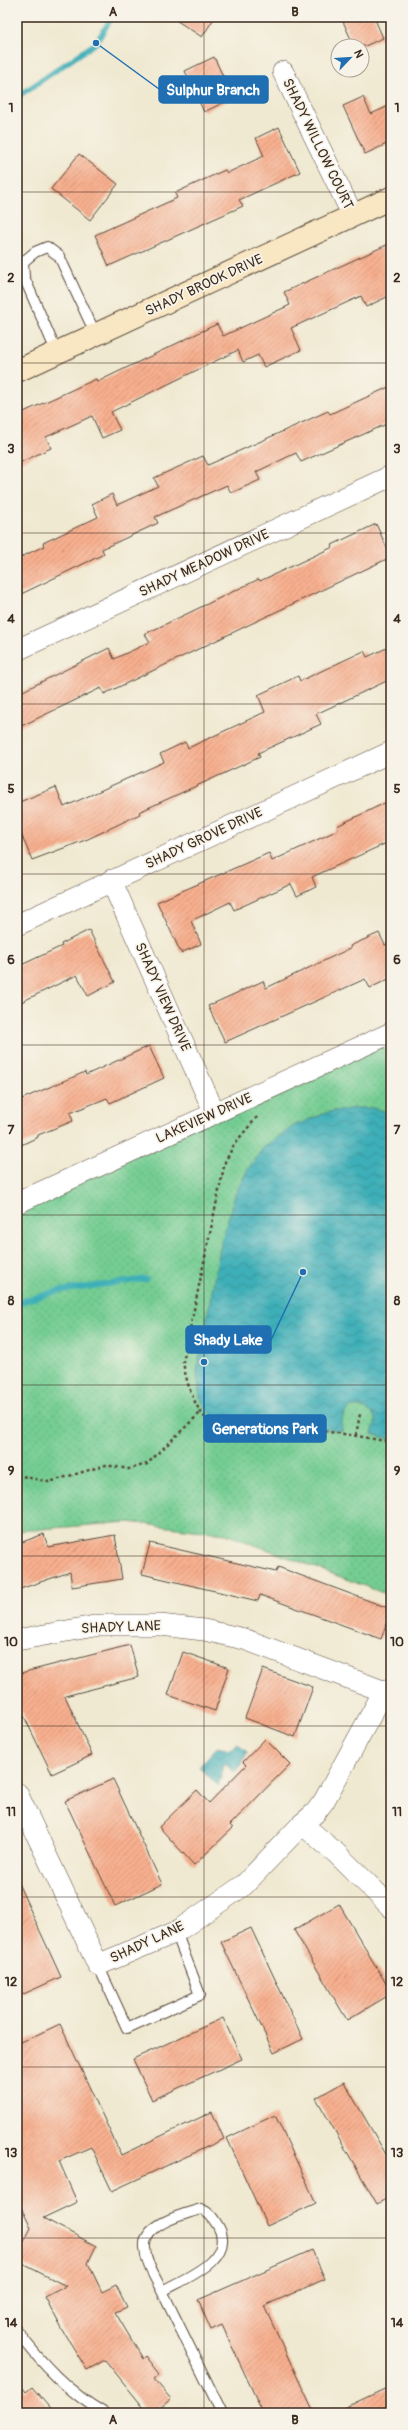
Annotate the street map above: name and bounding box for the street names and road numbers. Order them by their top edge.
street label: SHADY WILLOW COURT [279,76,357,213]
street label: SHADY BROOK DRIVE [142,250,266,320]
street label: SHADY MEADOW DRIVE [136,525,272,601]
street label: SHADY GROVE DRIVE [143,803,265,873]
street label: SHADY VIEW DRIVE [131,940,195,1054]
street label: LAKEVIEW DRIVE [153,1089,255,1147]
street label: SHADY LANE [81,1617,161,1637]
street label: SHADY LANE [107,1917,187,1967]

